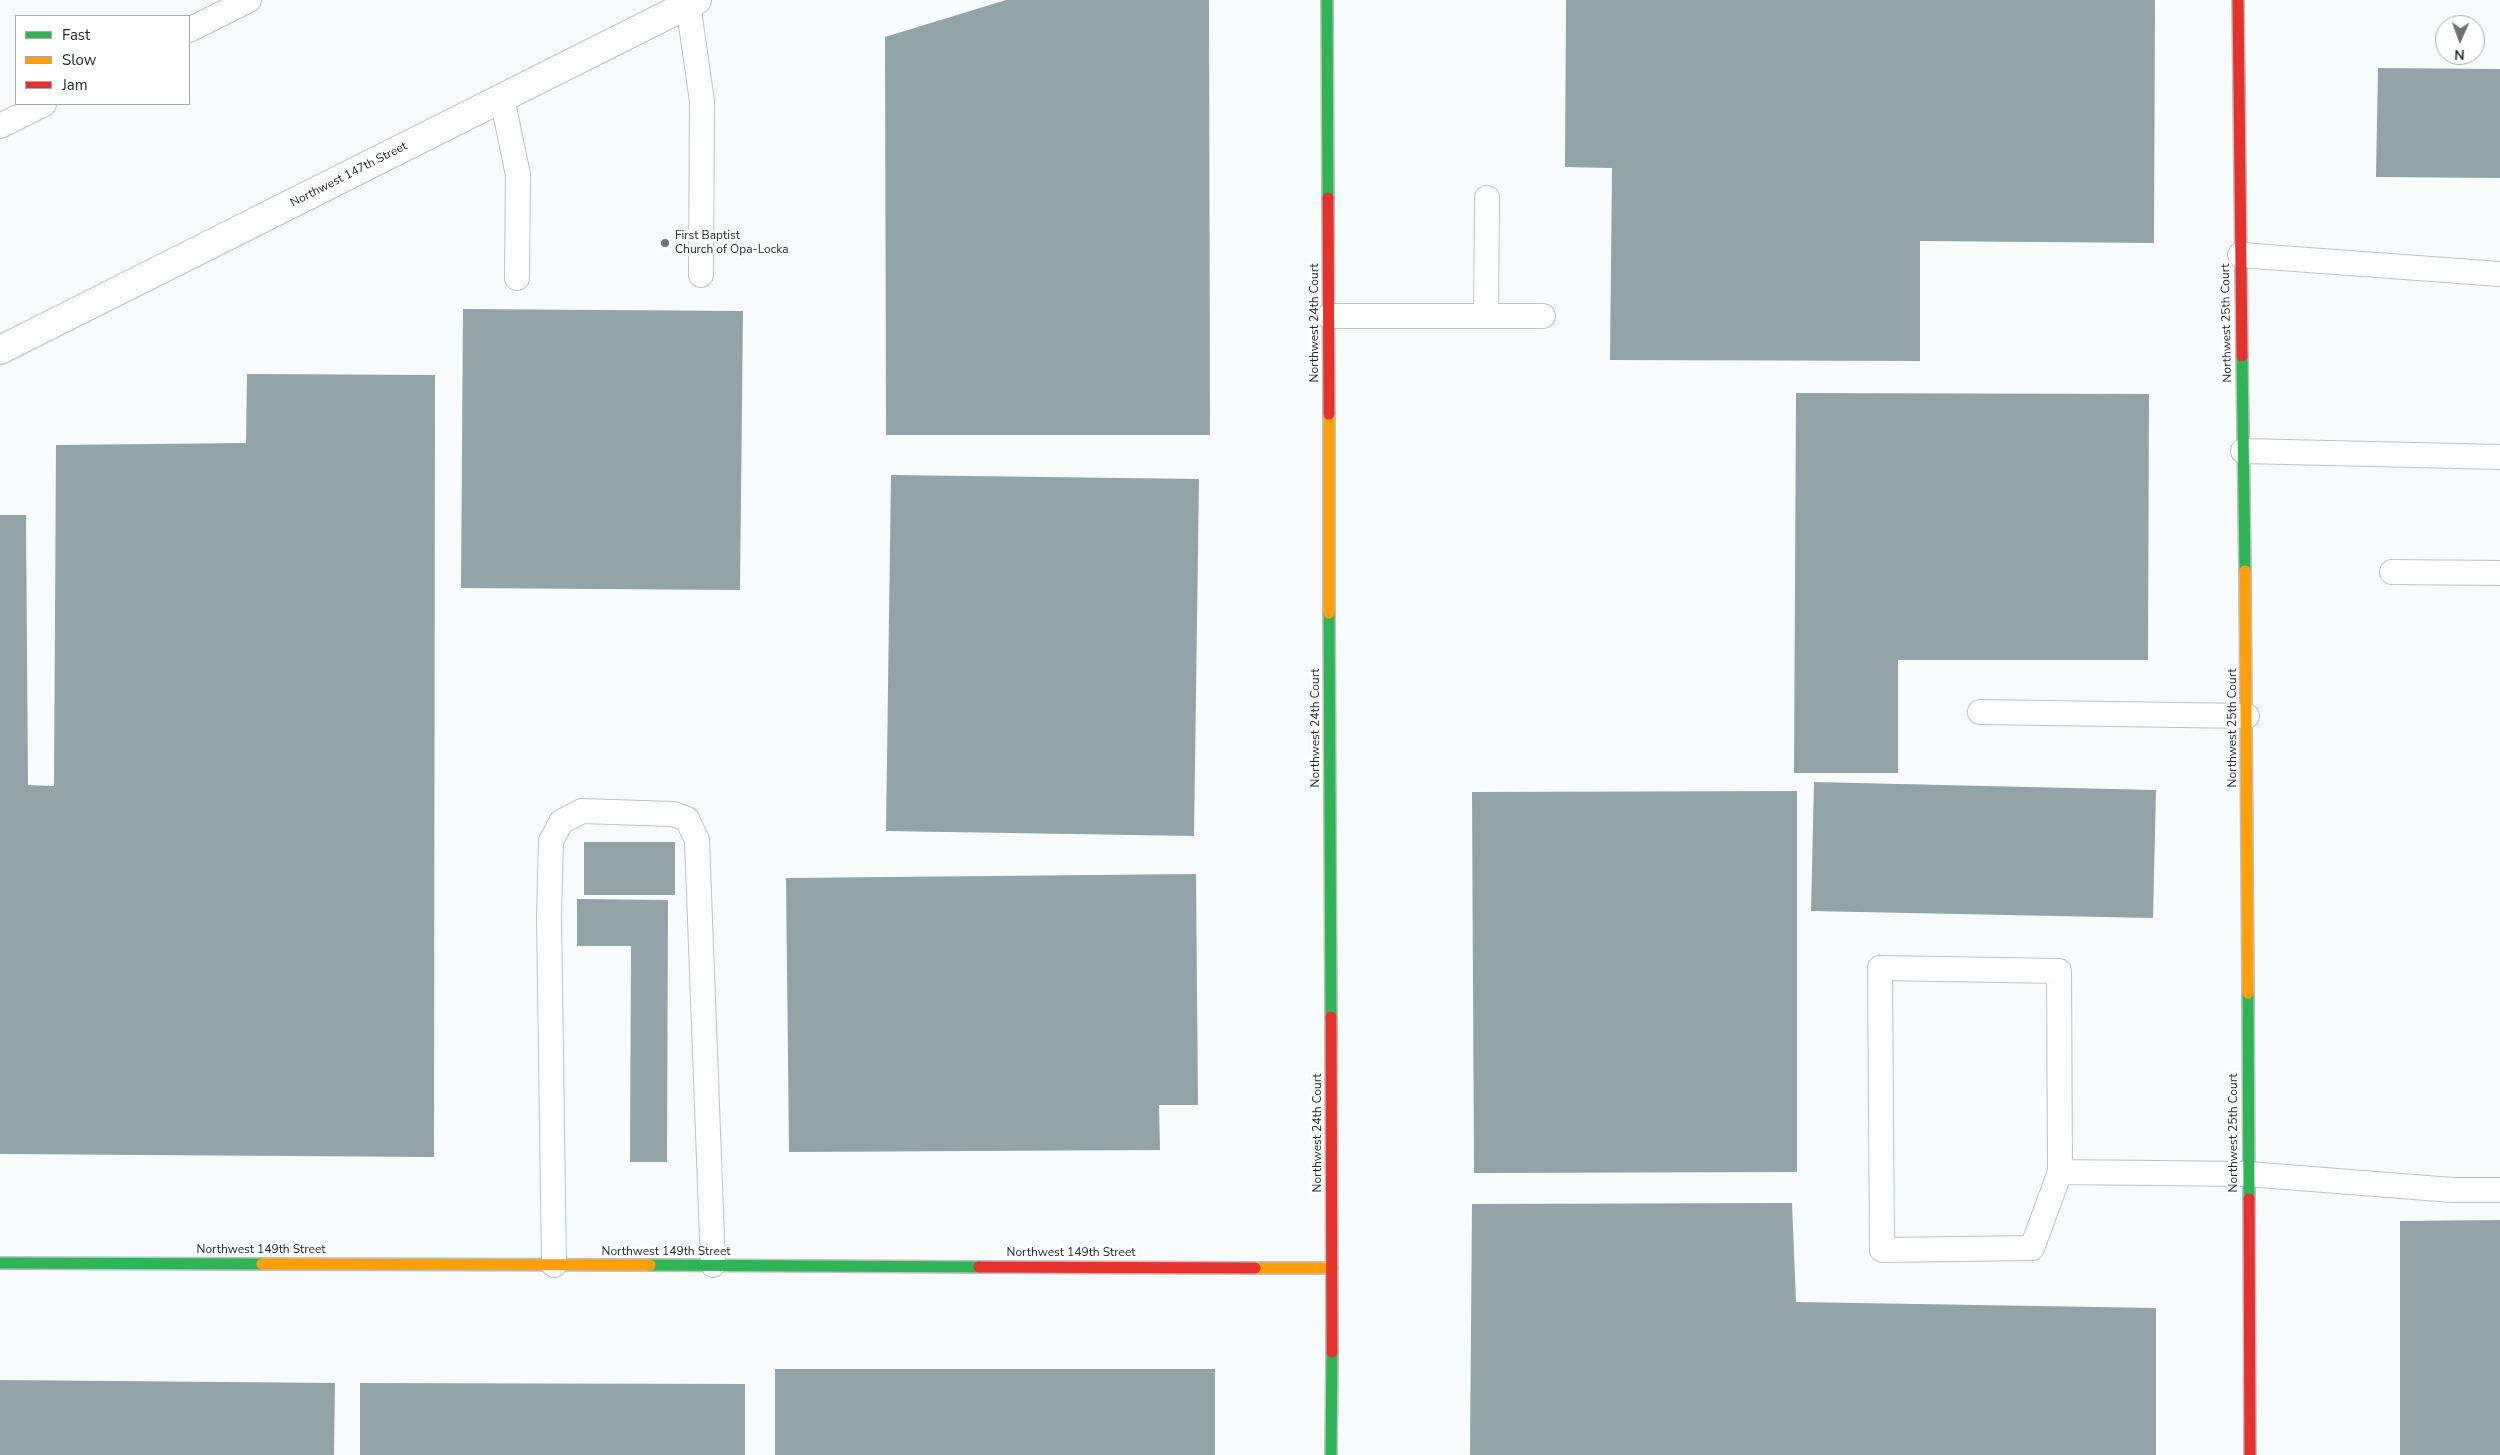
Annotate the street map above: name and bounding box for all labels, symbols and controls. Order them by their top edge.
legend [15,15,190,105]
north arrow [2435,15,2485,65]
text: Fast [62,25,90,45]
text: N [2454,45,2465,64]
text: Slow [62,50,96,70]
text: Jam [62,75,88,95]
street label: Northwest 147th Street [288,139,410,211]
place label: First Baptist Church of Opa-Locka [675,229,789,257]
marker: First Baptist Church of Opa-Locka [659,237,671,249]
street label: Northwest 25th Court [2219,263,2235,383]
street label: Northwest 24th Court [1308,264,1322,382]
street label: Northwest 24th Court [1309,669,1323,787]
street label: Northwest 25th Court [2226,669,2240,787]
street label: Northwest 24th Court [1311,1074,1325,1192]
street label: Northwest 25th Court [2227,1074,2241,1192]
street label: Northwest 149th Street [197,1243,325,1257]
street label: Northwest 149th Street [602,1245,730,1259]
street label: Northwest 149th Street [1007,1246,1135,1260]

